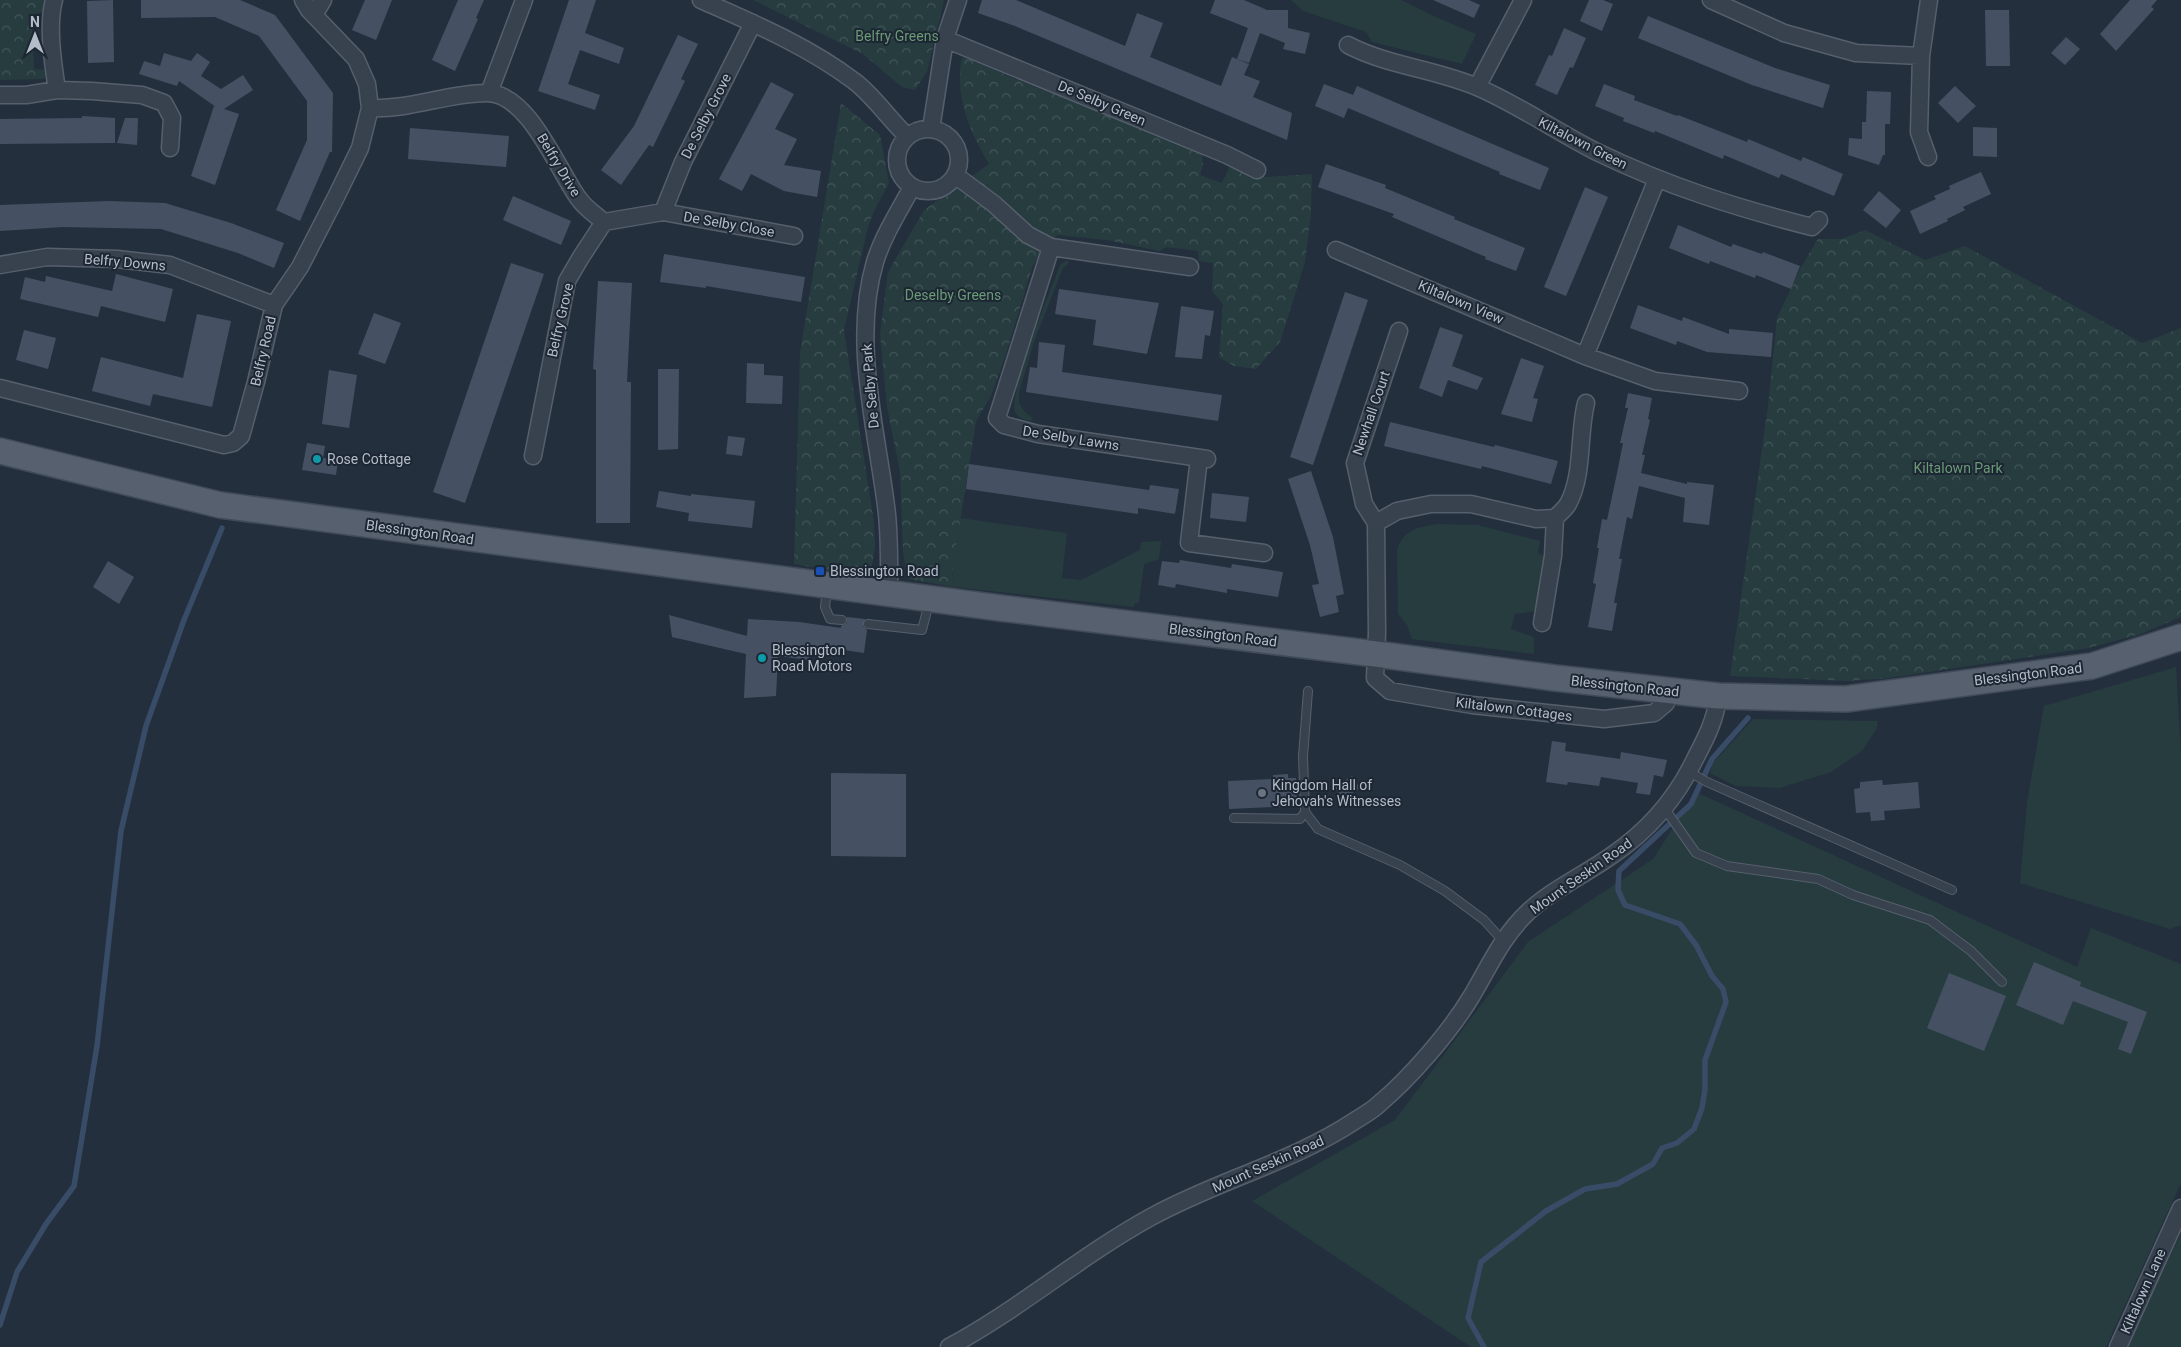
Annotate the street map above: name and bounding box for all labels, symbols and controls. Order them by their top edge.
north arrow [10,10,60,60]
text: N [30,14,40,30]
park label: Belfry Greens [855,28,939,44]
street label: De Selby Grove [678,71,734,161]
street label: De Selby Green [1056,77,1148,129]
street label: Kiltalown Green [1536,114,1630,172]
street label: Belfry Drive [534,131,584,199]
street label: De Selby Close [682,208,776,240]
street label: Belfry Downs [83,250,167,274]
street label: Kiltalown View [1416,277,1507,327]
street label: Belfry Grove [544,281,576,359]
park label: Deselby Greens [905,287,1001,303]
street label: Belfry Road [247,314,279,388]
street label: De Selby Park [858,342,882,429]
street label: Newhall Court [1349,368,1393,457]
street label: De Selby Lawns [1021,422,1121,454]
place label: Rose Cottage [327,451,411,467]
marker: Rose Cottage [311,453,323,465]
park label: Kiltalown Park [1913,460,2003,476]
street label: Blessington Road [365,517,475,547]
place label: Blessington Road [830,563,939,579]
marker: Blessington Road [814,565,826,577]
street label: Blessington Road [1168,620,1278,650]
place label: Blessington Road Motors [772,642,852,674]
marker: Blessington Road Motors [756,652,768,664]
street label: Blessington Road [1973,659,2083,689]
street label: Blessington Road [1570,672,1680,700]
street label: Kiltalown Cottages [1455,694,1573,724]
place label: Kingdom Hall of Jehovah's Witnesses [1272,777,1401,809]
marker: Kingdom Hall of Jehovah's Witnesses [1256,787,1268,799]
street label: Mount Seskin Road [1527,835,1635,917]
street label: Mount Seskin Road [1210,1132,1326,1196]
street label: Kiltalown Lane [2117,1246,2169,1336]

